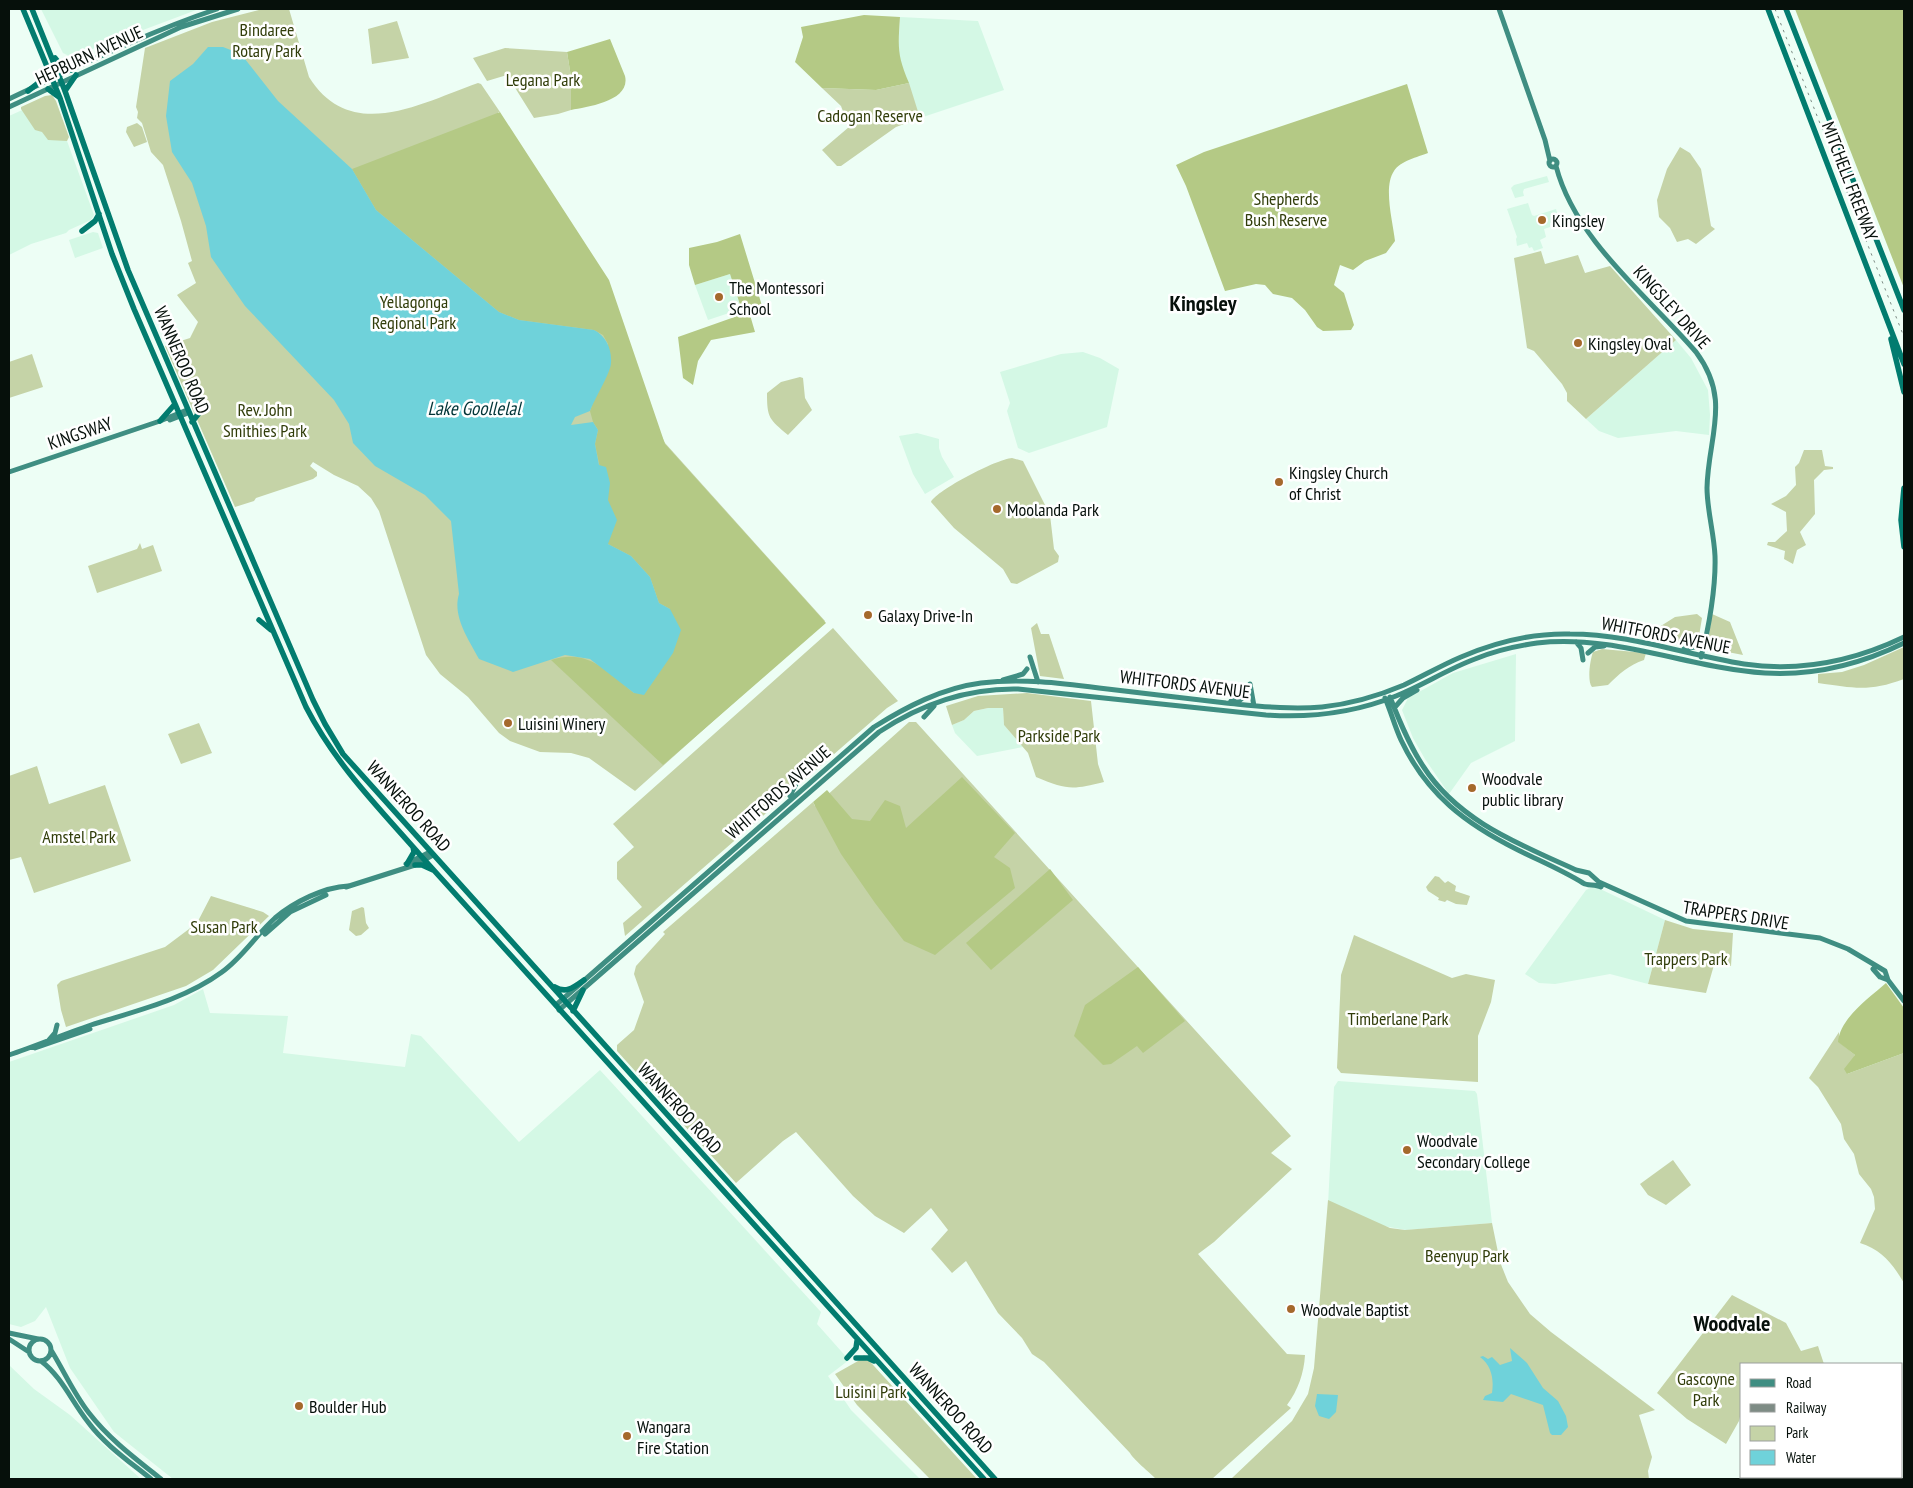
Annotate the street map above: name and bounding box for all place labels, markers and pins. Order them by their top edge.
place label: Kingsley [1552,209,1605,232]
marker: Kingsley [1536,214,1548,226]
place label: The Montessori School [729,276,824,320]
marker: The Montessori School [713,291,725,303]
place label: Kingsley Oval [1588,332,1673,355]
marker: Kingsley Oval [1572,337,1584,349]
place label: Kingsley Church of Christ [1289,461,1388,505]
marker: Kingsley Church of Christ [1273,476,1285,488]
place label: Moolanda Park [1007,498,1099,521]
marker: Moolanda Park [991,503,1003,515]
place label: Galaxy Drive-In [878,604,973,627]
marker: Galaxy Drive-In [862,609,874,621]
place label: Luisini Winery [518,712,606,735]
marker: Luisini Winery [502,717,514,729]
place label: Woodvale public library [1482,767,1563,811]
marker: Woodvale public library [1466,782,1478,794]
place label: Woodvale Secondary College [1417,1129,1530,1173]
marker: Woodvale Secondary College [1401,1144,1413,1156]
place label: Woodvale Baptist [1301,1298,1409,1321]
marker: Woodvale Baptist [1285,1303,1297,1315]
place label: Boulder Hub [309,1395,387,1418]
marker: Boulder Hub [293,1400,305,1412]
place label: Wangara Fire Station [637,1415,709,1459]
marker: Wangara Fire Station [621,1430,633,1442]

